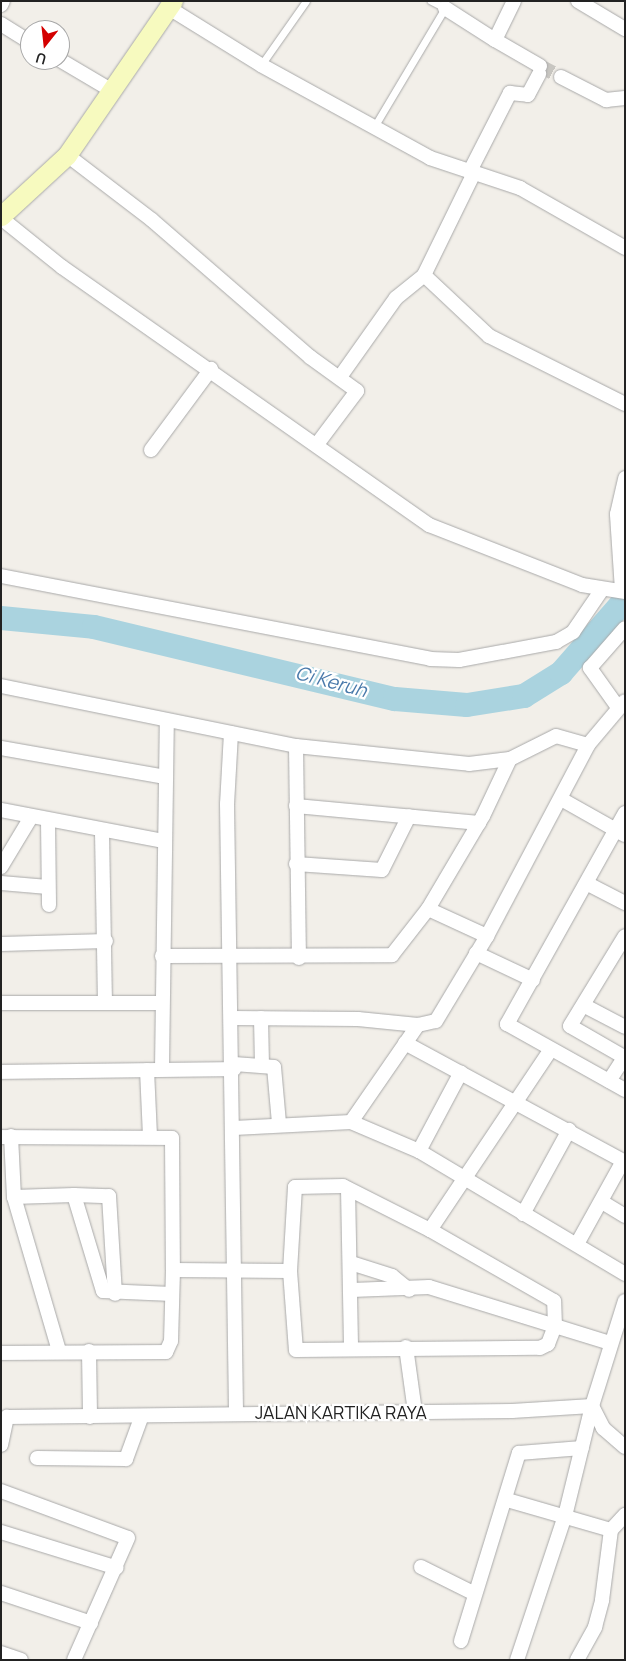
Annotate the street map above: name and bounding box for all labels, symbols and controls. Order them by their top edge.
north arrow [20,20,70,70]
text: U [34,48,48,69]
water label: Ci Keruh [293,662,369,702]
street label: JALAN KARTIKA RAYA [255,1401,427,1423]

